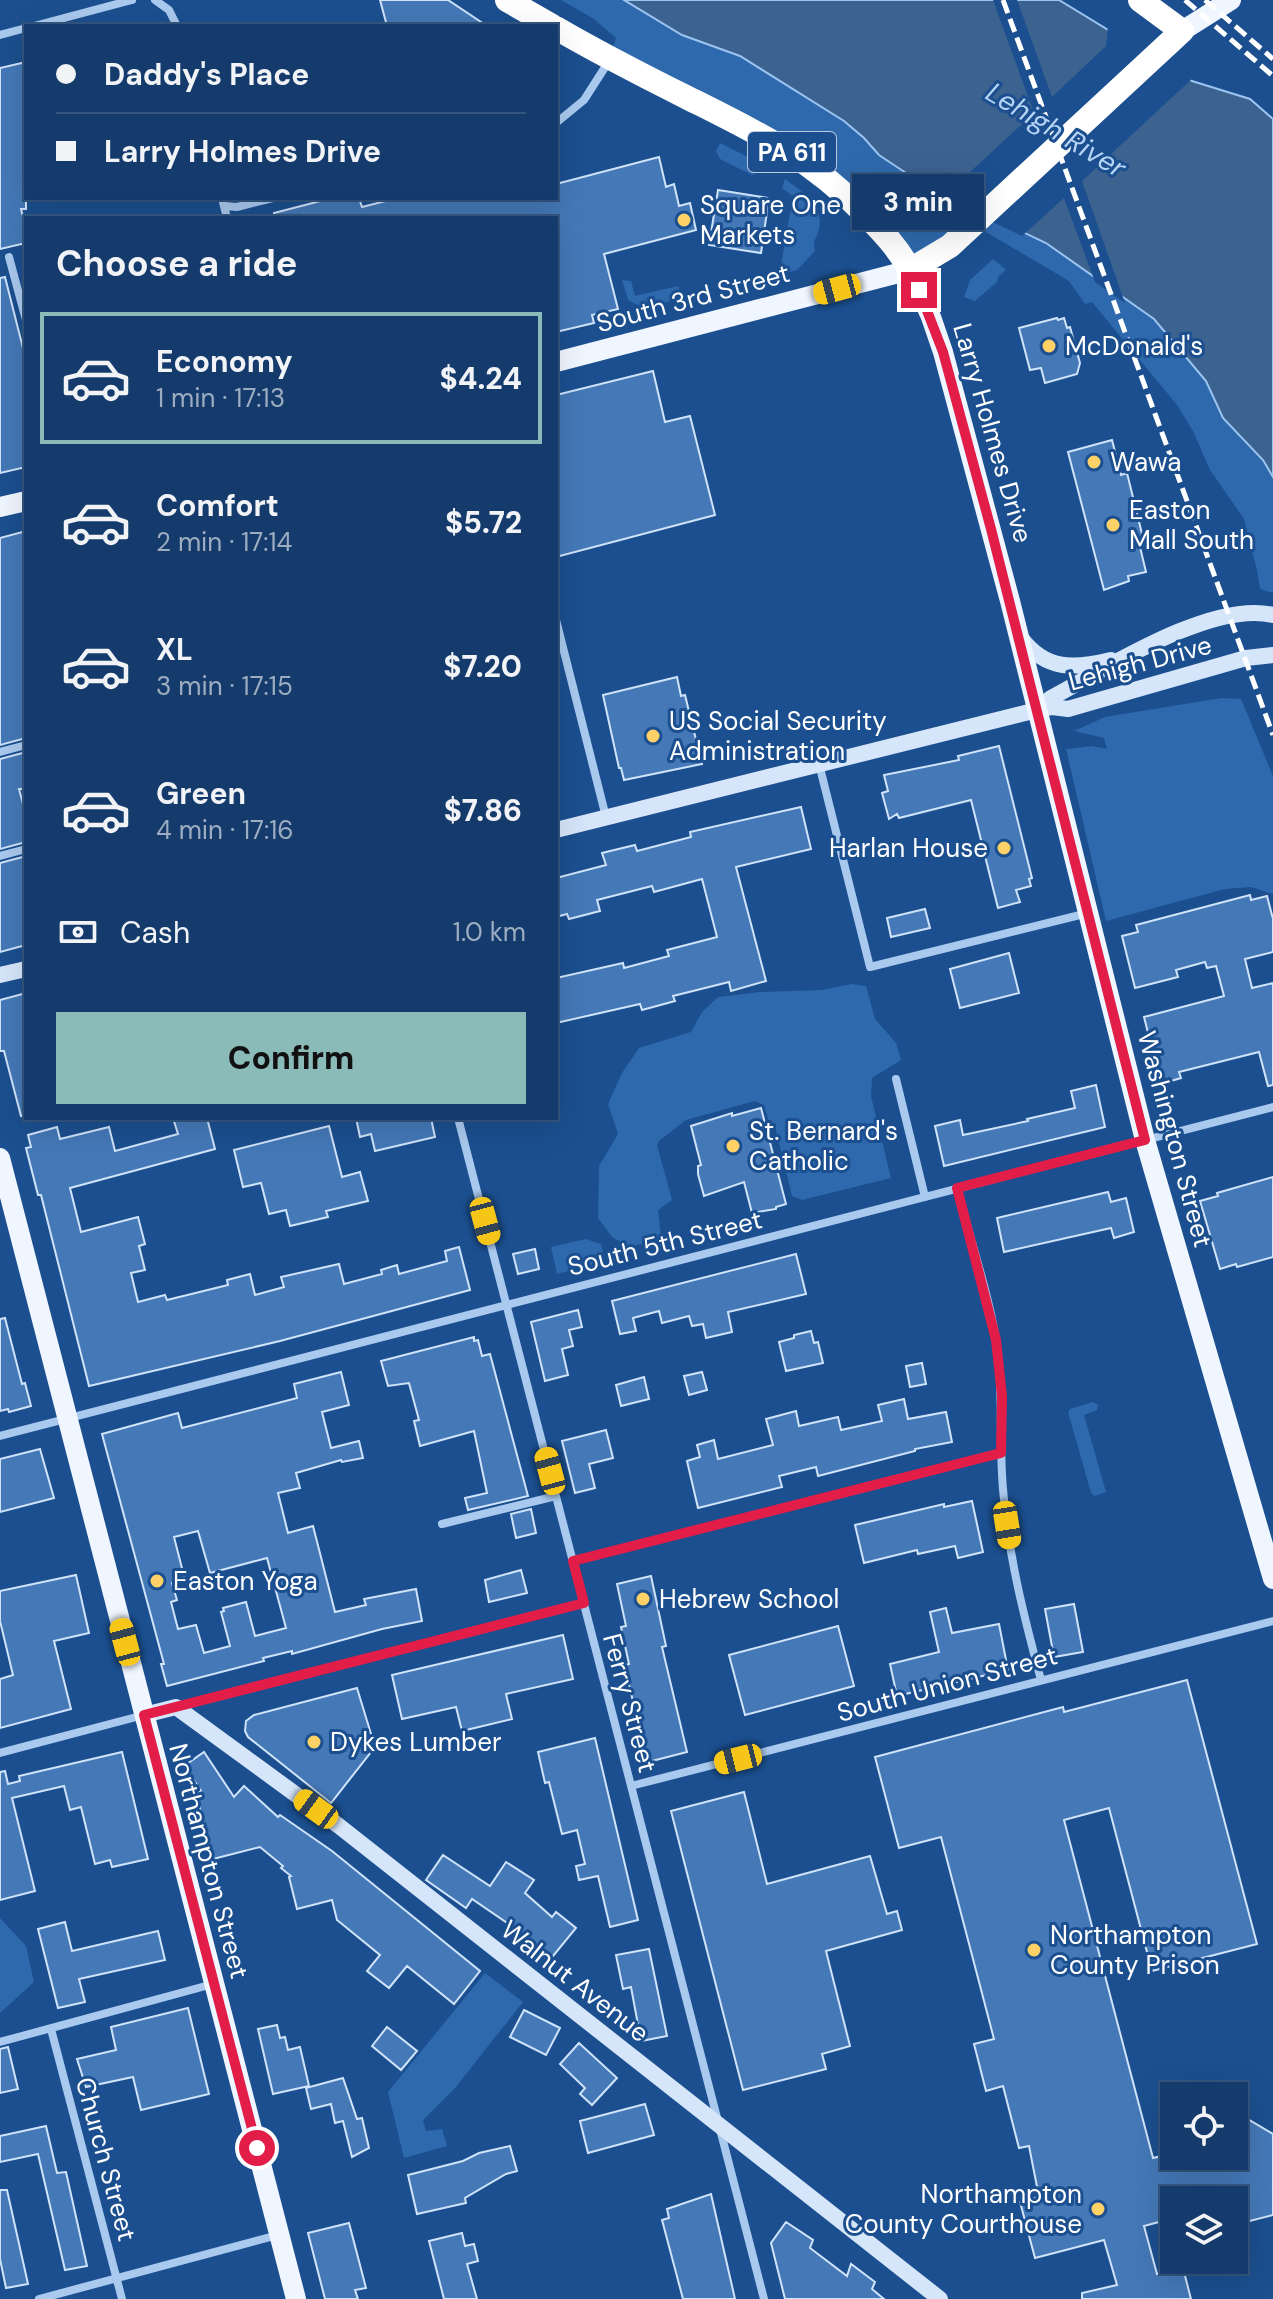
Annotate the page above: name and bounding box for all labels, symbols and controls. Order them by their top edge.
text: Daddy's Place [104,55,309,94]
water label: Lehigh River [979,74,1133,187]
text: Larry Holmes Drive [104,132,381,171]
road number: PA 611 [748,132,836,172]
callout: 3 min [853,174,985,230]
text: 3 min [883,185,953,219]
place label: Square One Markets [700,188,841,252]
marker: Square One Markets [675,211,693,229]
text: Choose a ride [56,240,297,287]
street label: South 3rd Street [593,256,793,340]
car [811,271,863,307]
route end [901,272,937,308]
street label: Larry Holmes Drive [945,319,1041,547]
place label: McDonald's [1065,329,1203,363]
marker: McDonald's [1040,337,1058,355]
icon: car [60,342,132,414]
text: Economy [156,342,293,381]
text: $4.24 [440,359,522,398]
text: 1 min · 17:13 [156,381,285,415]
place label: Wawa [1110,445,1181,479]
marker: Wawa [1085,453,1103,471]
icon: car [60,486,132,558]
text: Comfort [156,486,279,525]
place label: Easton Mall South [1129,493,1254,557]
text: $5.72 [445,503,522,542]
marker: Easton Mall South [1104,516,1122,534]
text: 2 min · 17:14 [156,525,292,559]
street label: Lehigh Drive [1065,628,1215,698]
icon: car [60,630,132,702]
text: XL [156,630,193,669]
text: $7.20 [443,647,522,686]
text: 3 min · 17:15 [156,669,293,703]
place label: US Social Security Administration [669,704,887,768]
marker: US Social Security Administration [644,727,662,745]
icon: car [60,774,132,846]
text: Green [156,774,246,813]
text: $7.86 [444,791,522,830]
text: 4 min · 17:16 [156,813,294,847]
place label: Harlan House [829,831,988,865]
marker: Harlan House [995,839,1013,857]
icon: cash [56,910,100,954]
text: Cash [120,913,190,952]
text: 1.0 km [453,915,526,949]
button: Confirm [56,1012,526,1104]
street label: Washington Street [1130,1027,1220,1251]
place label: St. Bernard's Catholic [749,1114,898,1178]
marker: St. Bernard's Catholic [724,1137,742,1155]
car [467,1195,503,1247]
street label: South 5th Street [564,1202,766,1284]
car [532,1445,568,1497]
car [991,1499,1023,1551]
place label: Easton Yoga [173,1564,318,1598]
marker: Easton Yoga [148,1572,166,1590]
place label: Hebrew School [659,1582,839,1616]
marker: Hebrew School [634,1590,652,1608]
car [107,1616,143,1668]
street label: Ferry Street [595,1630,665,1776]
street label: South Union Street [833,1638,1061,1730]
place label: Dykes Lumber [330,1725,502,1759]
marker: Dykes Lumber [305,1733,323,1751]
street label: Northampton Street [161,1740,257,1982]
car [712,1742,764,1776]
car [290,1785,342,1833]
street label: Walnut Avenue [494,1912,656,2050]
place label: Northampton County Prison [1050,1918,1220,1982]
marker: Northampton County Prison [1025,1941,1043,1959]
street label: Church Street [68,2073,144,2245]
map controls [1160,2082,1248,2274]
button: locate [1160,2082,1248,2170]
route start [239,2130,275,2166]
place label: Northampton County Courthouse [845,2177,1082,2241]
button: layers [1160,2186,1248,2274]
marker: Northampton County Courthouse [1089,2200,1107,2218]

